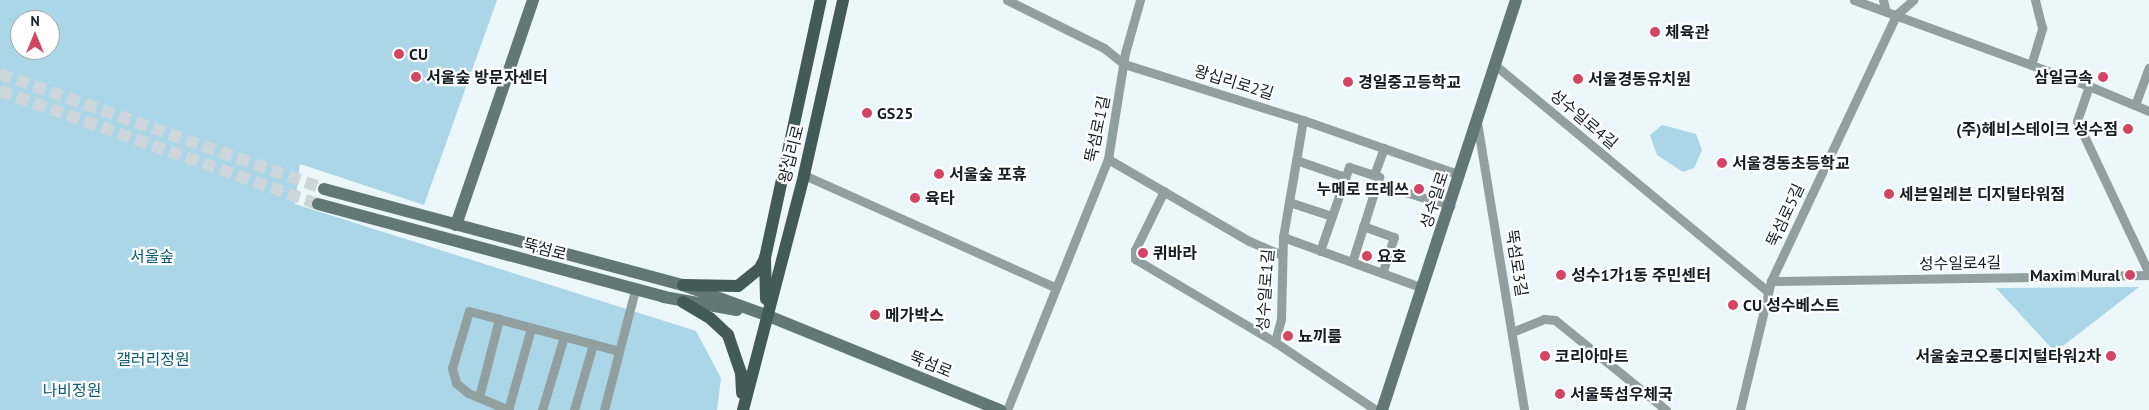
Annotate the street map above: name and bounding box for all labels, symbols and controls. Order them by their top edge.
north arrow [10,10,60,60]
text: N [30,12,40,30]
place label: 체육관 [1665,22,1709,42]
marker: 체육관 [1649,26,1661,38]
place label: CU [409,44,428,64]
marker: CU [393,48,405,60]
street label: 왕십리로2길 [1192,61,1276,103]
place label: 서울숲 방문자센터 [426,67,548,87]
place label: 삼일금속 [2034,67,2093,87]
place label: 서울경동유치원 [1588,69,1691,89]
marker: 서울숲 방문자센터 [410,71,422,83]
marker: 삼일금속 [2097,71,2109,83]
place label: 경일중고등학교 [1358,72,1461,92]
marker: 서울경동유치원 [1572,73,1584,85]
marker: 경일중고등학교 [1342,76,1354,88]
street label: 성수일로4길 [1546,85,1622,153]
street label: 뚝섬로1길 [1081,94,1113,164]
place label: GS25 [877,103,913,123]
marker: GS25 [861,107,873,119]
place label: (주)헤비스테이크 성수점 [1956,119,2118,139]
street label: 왕십리로 [775,123,807,185]
marker: (주)헤비스테이크 성수점 [2122,123,2134,135]
place label: 서울경동초등학교 [1732,153,1850,173]
marker: 서울경동초등학교 [1716,157,1728,169]
place label: 서울숲 포휴 [949,164,1027,184]
marker: 서울숲 포휴 [933,168,945,180]
street label: 성수일로 [1416,169,1452,231]
place label: 누메로 뜨레쓰 [1317,179,1409,199]
street label: 뚝섬로5길 [1762,180,1808,250]
marker: 누메로 뜨레쓰 [1413,183,1425,195]
place label: 세븐일레븐 디지털타워점 [1899,184,2065,204]
place label: 육타 [925,188,954,208]
marker: 세븐일레븐 디지털타워점 [1883,188,1895,200]
marker: 육타 [909,192,921,204]
street label: 뚝섬로3길 [1502,228,1532,298]
street label: 뚝섬로 [521,234,569,264]
place label: 퀴바라 [1153,243,1197,263]
park label: 서울숲 [130,246,174,266]
place label: 요호 [1377,246,1406,266]
marker: 퀴바라 [1137,247,1149,259]
street label: 성수일로1길 [1253,248,1277,332]
marker: 요호 [1361,250,1373,262]
street label: 성수일로4길 [1919,253,2001,273]
place label: 성수1가1동 주민센터 [1571,265,1711,285]
place label: Maxim Mural [2030,265,2120,285]
marker: 성수1가1동 주민센터 [1555,269,1567,281]
marker: Maxim Mural [2124,269,2136,281]
place label: CU 성수베스트 [1743,295,1840,315]
marker: CU 성수베스트 [1727,299,1739,311]
place label: 메가박스 [885,305,944,325]
marker: 메가박스 [869,309,881,321]
place label: 뇨끼룸 [1298,326,1342,346]
marker: 뇨끼룸 [1282,330,1294,342]
place label: 코리아마트 [1555,346,1629,366]
place label: 서울숲코오롱디지털타워2차 [1915,346,2101,366]
street label: 뚝섬로 [907,347,955,381]
park label: 갤러리정원 [116,349,190,369]
marker: 코리아마트 [1539,350,1551,362]
marker: 서울숲코오롱디지털타워2차 [2105,350,2117,362]
park label: 나비정원 [43,380,101,400]
place label: 서울뚝섬우체국 [1570,384,1673,404]
marker: 서울뚝섬우체국 [1554,388,1566,400]

